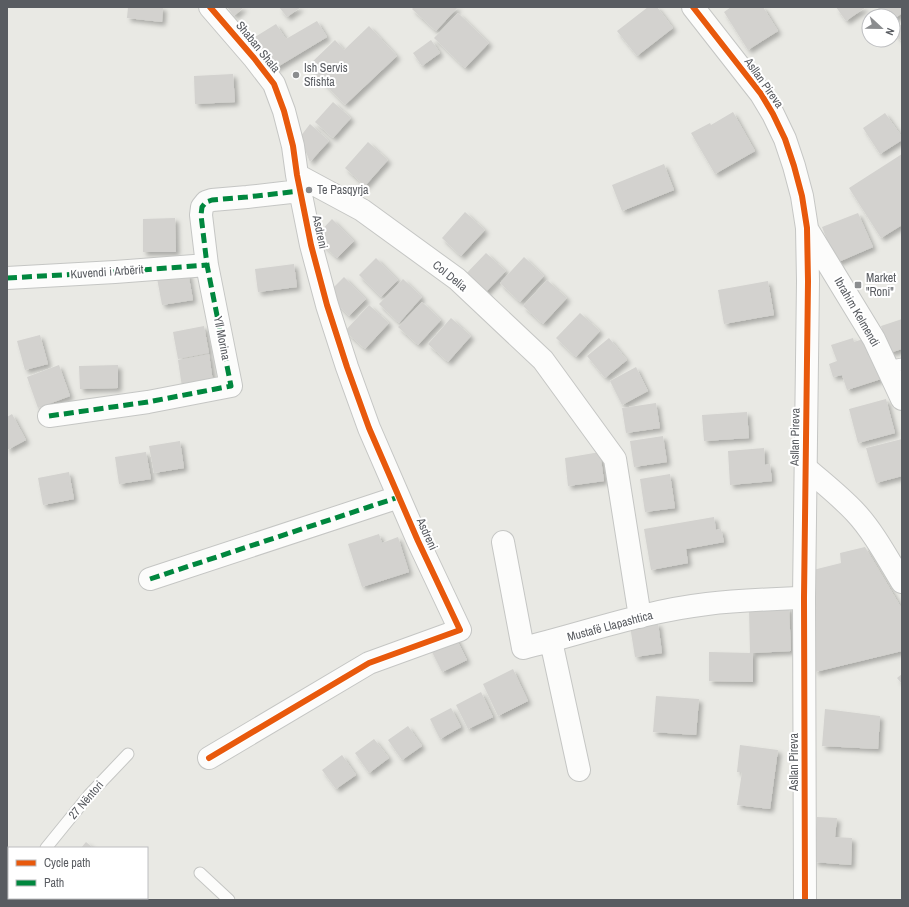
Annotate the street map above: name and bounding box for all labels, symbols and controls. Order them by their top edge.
north arrow [861,8,901,48]
street label: Shaban Shala [232,18,284,76]
text: N [883,26,898,37]
street label: Asllan Pireva [740,54,787,112]
place label: Ish Servis Sfishta [304,60,348,90]
marker: Ish Servis Sfishta [291,70,301,80]
place label: Te Pasqyrja [317,182,369,198]
marker: Te Pasqyrja [304,185,314,195]
street label: Asdreni [308,213,331,250]
street label: Col Delia [429,257,471,295]
street label: Kuvendi i Arbërit [70,261,144,283]
place label: Market "Roni" [866,270,896,300]
street label: Ibrahim Kelmendi [831,274,883,350]
marker: Market "Roni" [853,280,863,290]
street label: Yll Morina [210,315,234,362]
street label: Asllan Pireva [786,407,804,467]
street label: Asdreni [412,514,441,553]
street label: Mustafë Llapashtica [565,607,655,645]
street label: Asllan Pireva [786,732,802,792]
street label: 27 Nëntori [65,777,107,823]
legend [8,847,148,899]
text: Cycle path [44,855,91,871]
text: Path [44,875,64,891]

